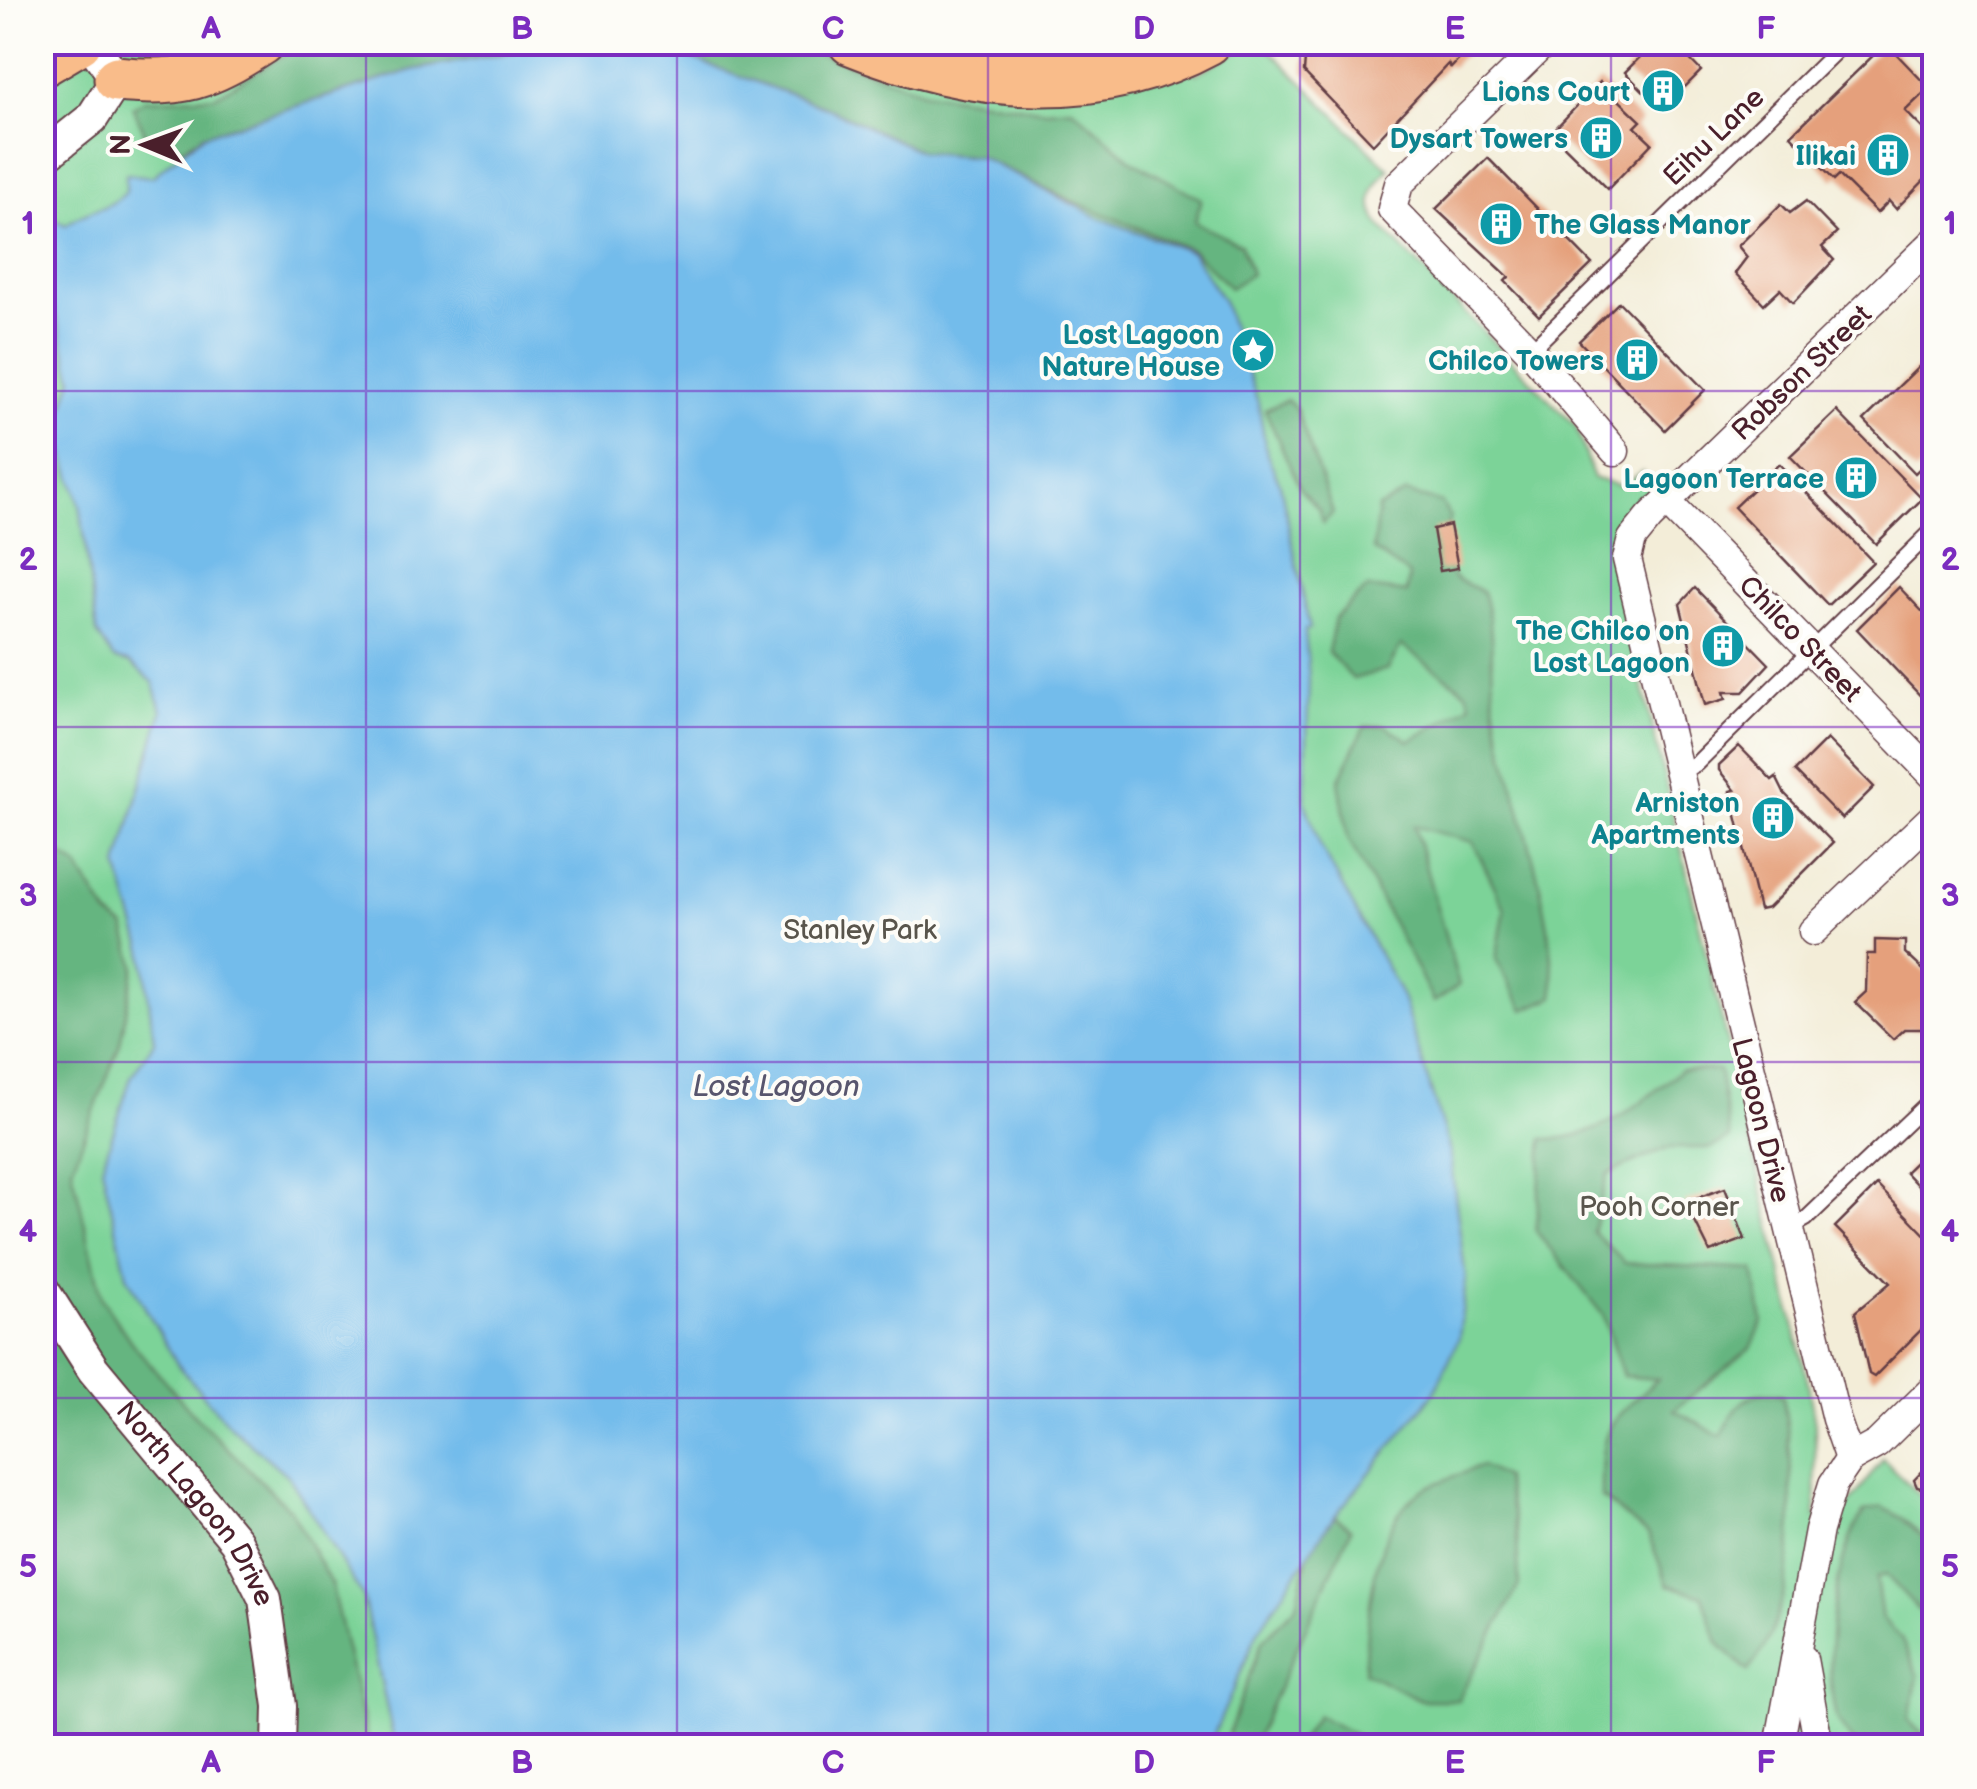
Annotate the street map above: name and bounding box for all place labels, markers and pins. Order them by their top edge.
building icon: Lions Court [1640,68,1686,114]
place label: Lions Court [1482,76,1630,109]
building icon: Dysart Towers [1578,115,1624,161]
place label: Dysart Towers [1389,123,1568,156]
building icon: Ilikai [1865,132,1911,178]
place label: Ilikai [1796,140,1856,173]
building icon: The Glass Manor [1478,201,1524,247]
place label: The Glass Manor [1534,209,1751,242]
place label: Lost Lagoon Nature House [1041,319,1220,384]
place icon: Lost Lagoon Nature House [1230,327,1276,373]
building icon: Chilco Towers [1614,337,1660,383]
place label: Chilco Towers [1428,345,1604,378]
building icon: Lagoon Terrace [1833,455,1879,501]
place label: Lagoon Terrace [1623,463,1824,496]
place label: The Chilco on Lost Lagoon [1516,615,1690,680]
building icon: The Chilco on Lost Lagoon [1700,623,1746,669]
place label: Arniston Apartments [1591,787,1740,852]
building icon: Arniston Apartments [1750,795,1796,841]

